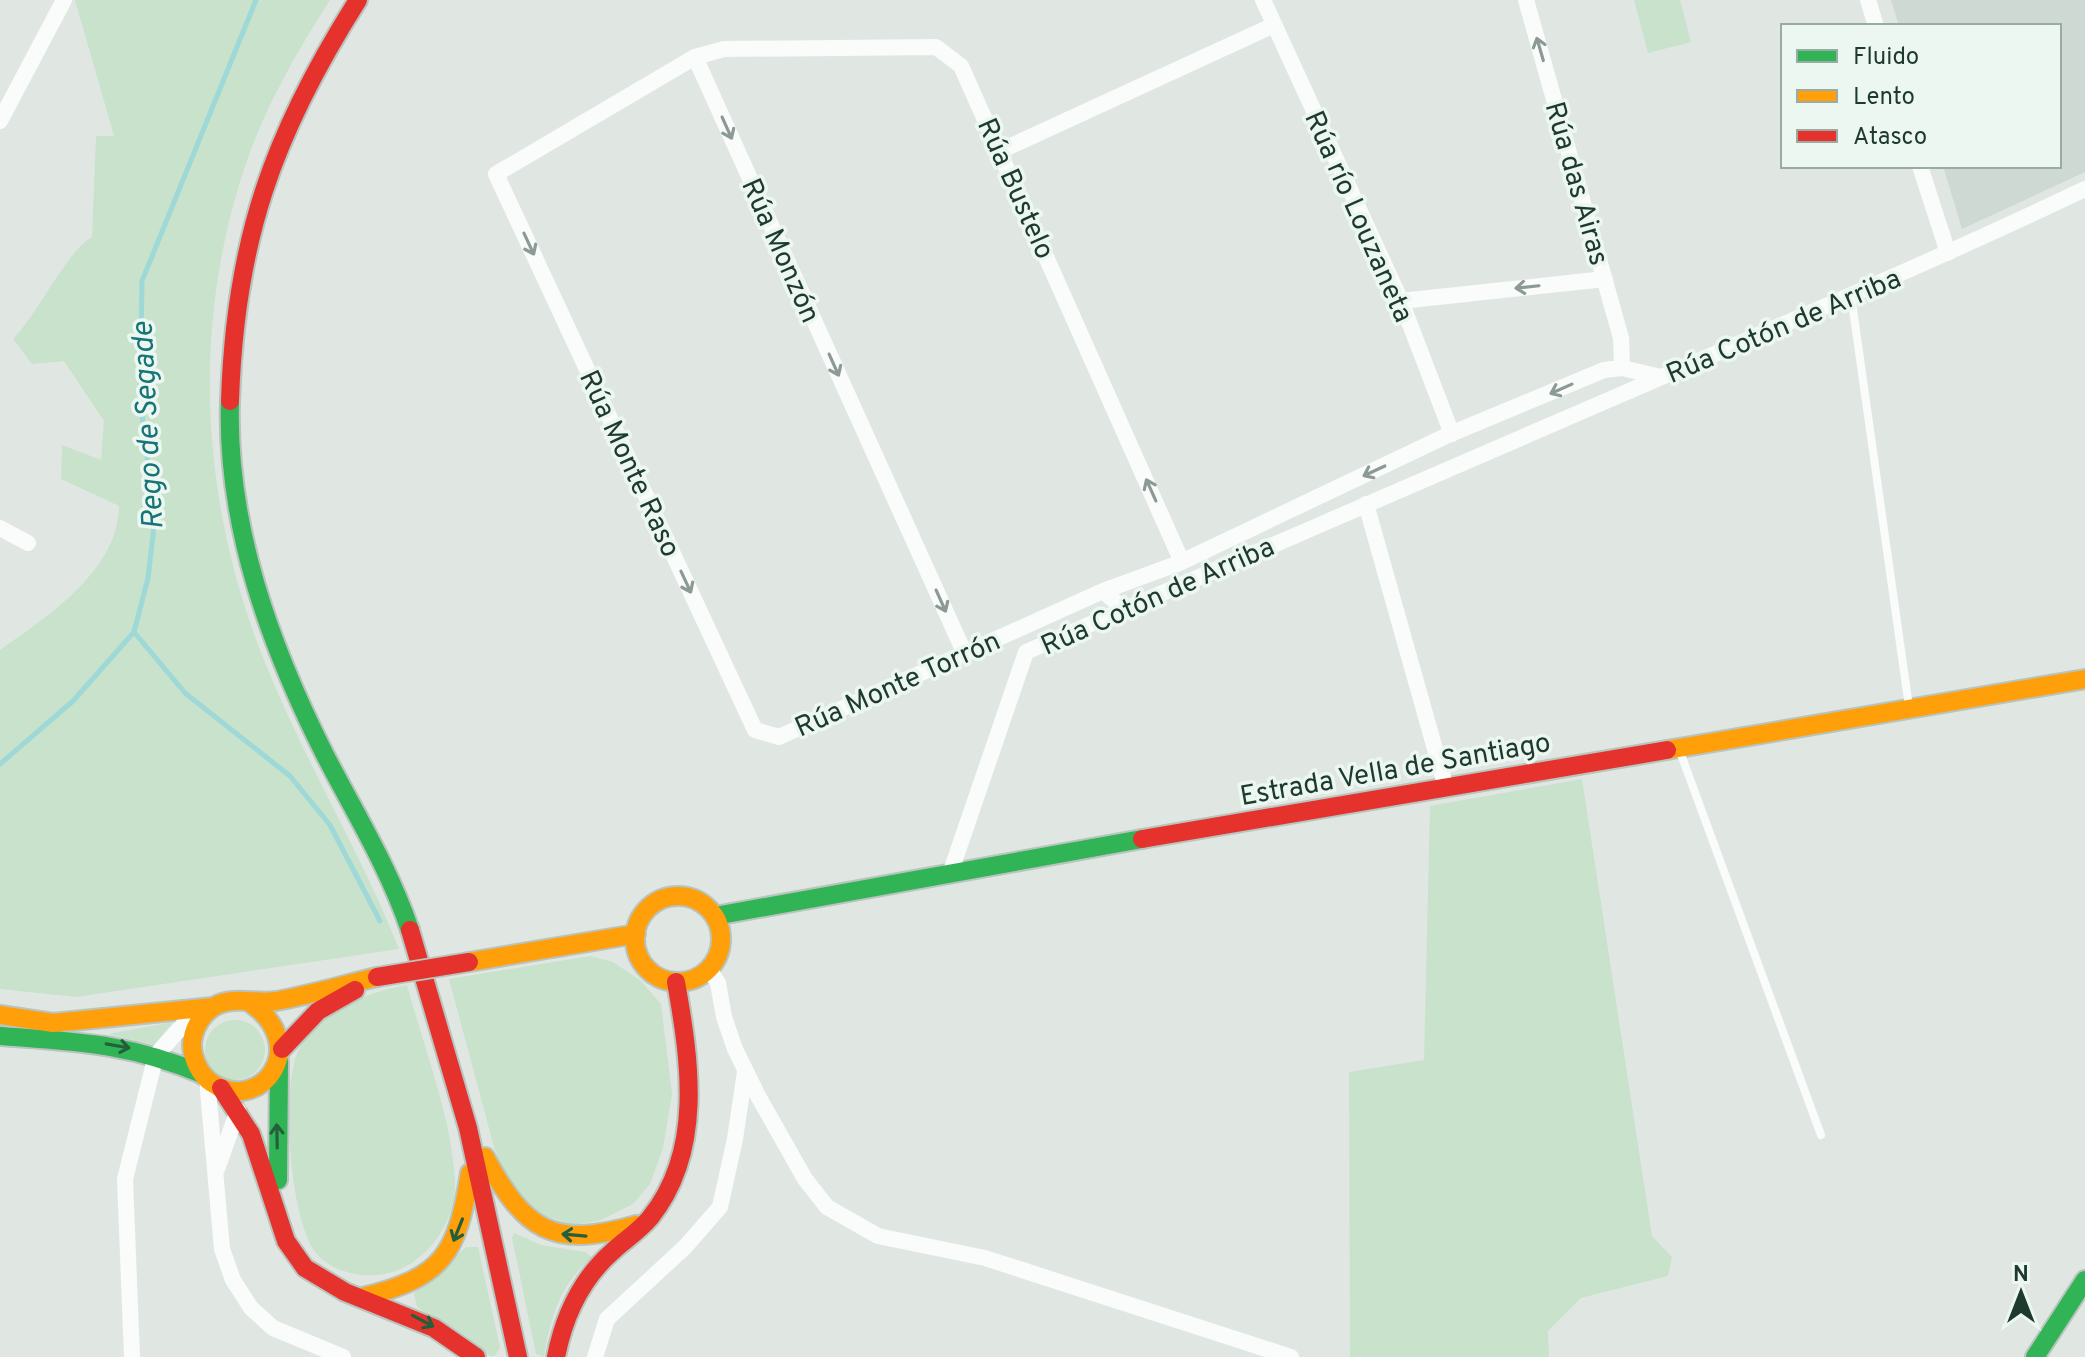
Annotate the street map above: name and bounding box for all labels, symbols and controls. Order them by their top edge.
legend [1781,24,2061,168]
one-way arrow [1532,36,1547,62]
text: Fluido [1853,43,1919,73]
text: Lento [1853,83,1915,113]
street label: Rúa das Airas [1535,98,1616,270]
street label: Rúa río Louzaneta [1294,106,1420,329]
street label: Rúa Bustelo [967,113,1061,265]
one-way arrow [720,115,735,139]
text: Atasco [1853,123,1927,153]
street label: Rúa Monzón [731,173,827,329]
one-way arrow [522,232,537,256]
street label: Rúa Cotón de Arriba [1661,262,1907,394]
one-way arrow [1515,280,1541,295]
water label: Rego de Segade [126,321,173,531]
one-way arrow [827,352,842,376]
street label: Rúa Monte Raso [569,365,687,563]
one-way arrow [1549,382,1573,397]
one-way arrow [1362,464,1386,479]
one-way arrow [1142,478,1157,503]
street label: Rúa Cotón de Arriba [1036,530,1281,665]
one-way arrow [679,569,694,593]
one-way arrow [935,589,950,613]
street label: Rúa Monte Torrón [790,624,1007,747]
street label: Estrada Vella de Santiago [1237,726,1554,816]
one-way arrow [104,1040,130,1055]
one-way arrow [269,1123,285,1150]
one-way arrow [449,1217,464,1242]
one-way arrow [561,1227,588,1242]
north arrow [1981,1253,2061,1333]
text: N [2013,1262,2029,1289]
one-way arrow [410,1314,434,1330]

